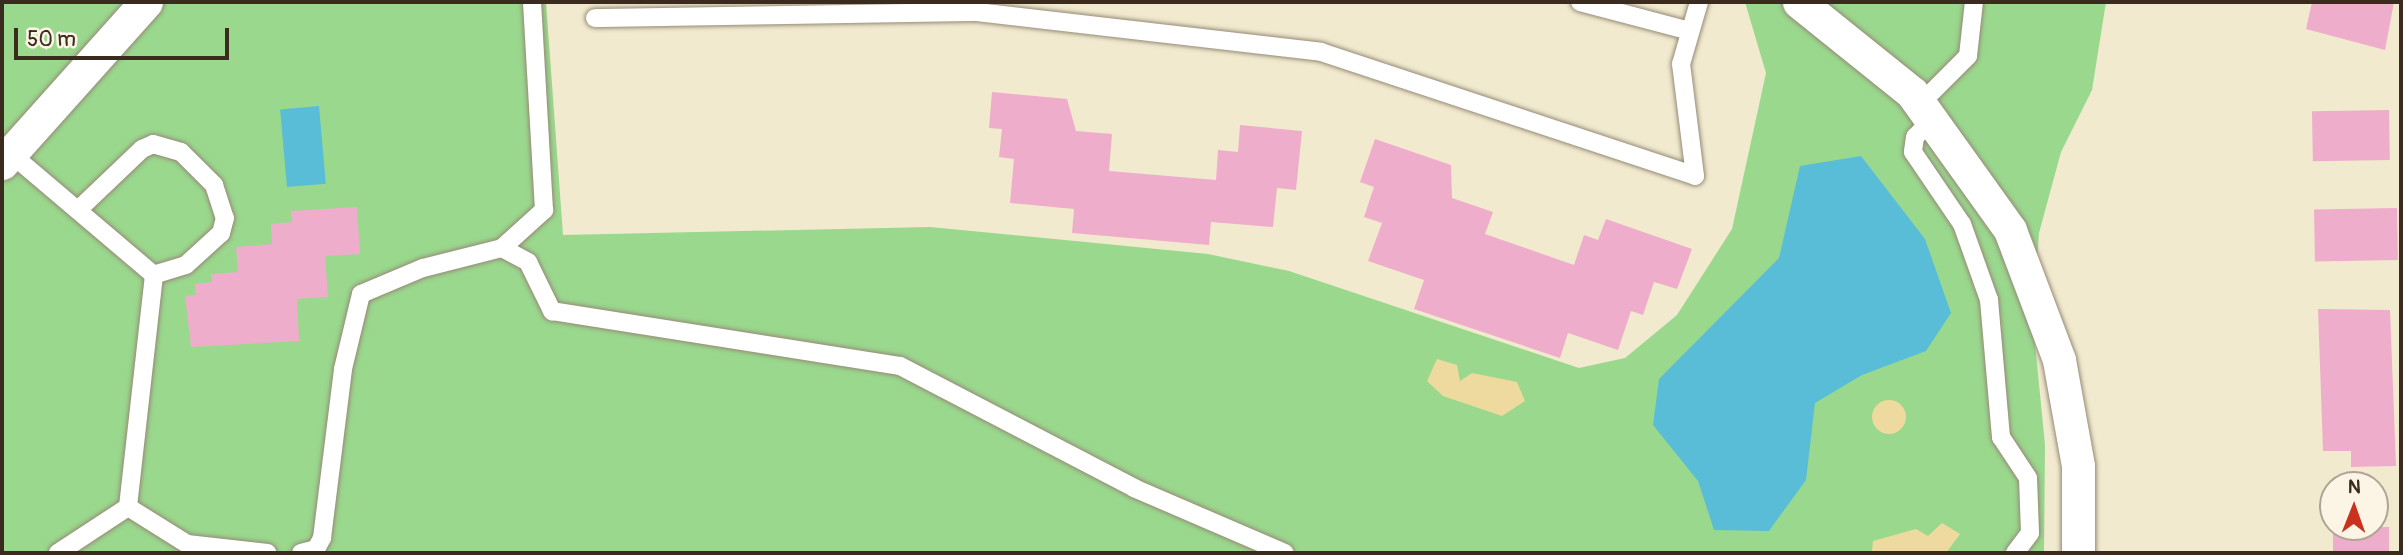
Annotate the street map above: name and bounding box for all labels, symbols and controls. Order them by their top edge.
scale bar [18,14,233,58]
text: 50 m [27,26,76,53]
north arrow [2319,471,2389,541]
text: N [2348,475,2361,499]

